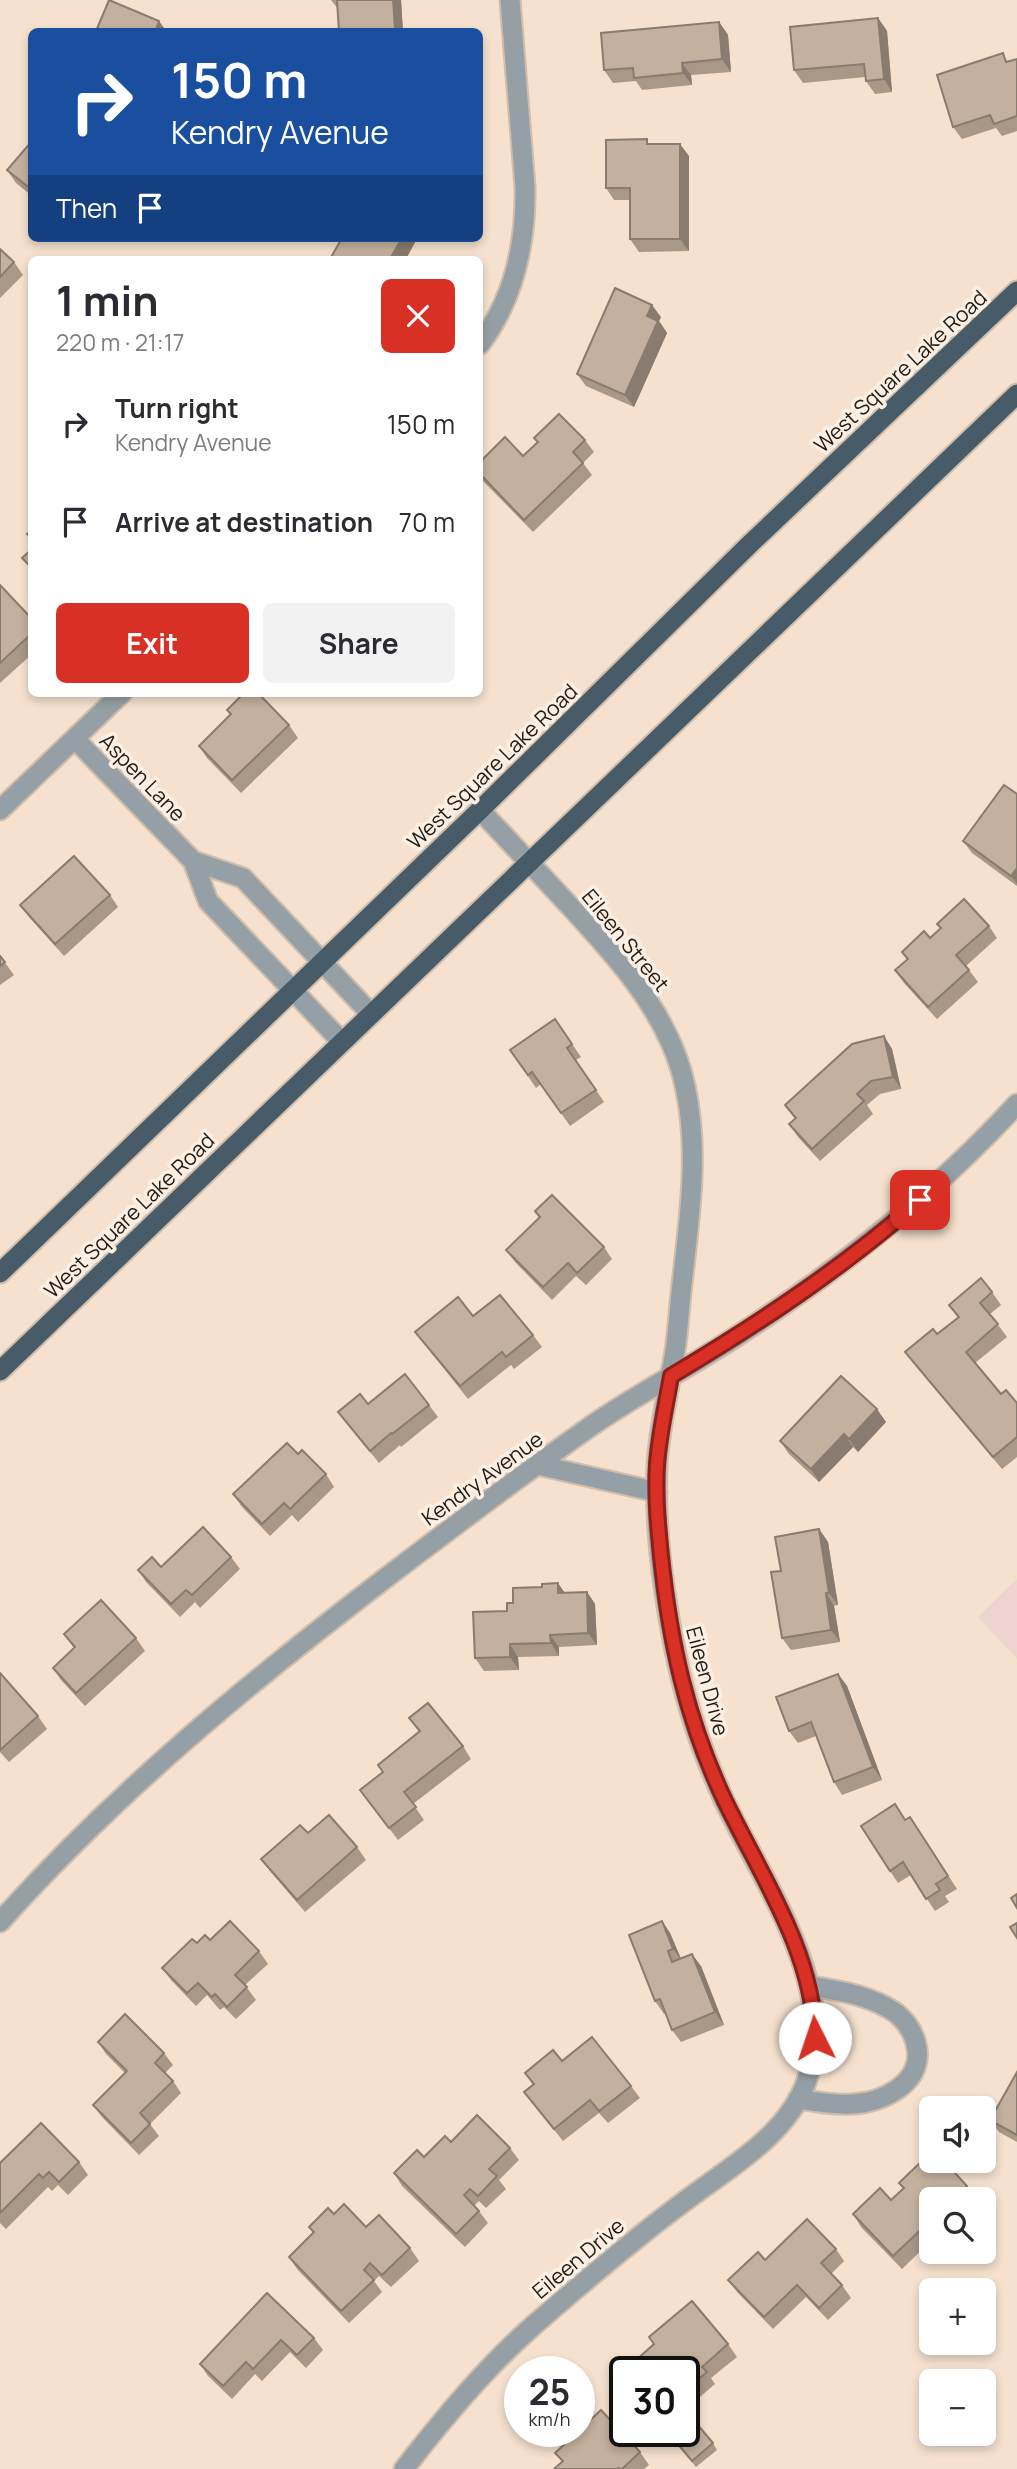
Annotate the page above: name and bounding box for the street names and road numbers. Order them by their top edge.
street label: West Square Lake Road [808,284,992,458]
street label: West Square Lake Road [401,677,583,855]
street label: Aspen Lane [94,727,192,827]
street label: Eileen Street [576,883,676,997]
street label: West Square Lake Road [38,1126,220,1304]
street label: Kendry Avenue [416,1425,548,1531]
street label: Eileen Drive [680,1623,736,1739]
street label: Eileen Drive [526,2211,630,2305]

